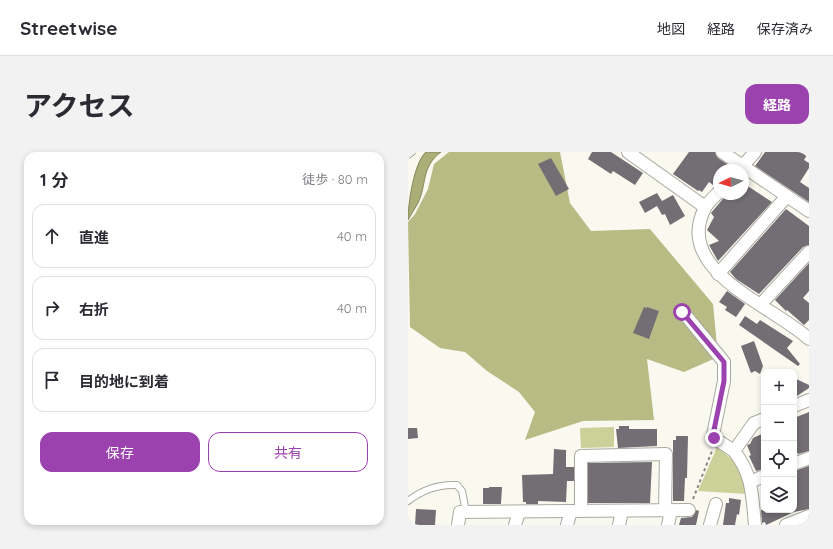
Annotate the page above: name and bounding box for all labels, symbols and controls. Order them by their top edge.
text: Streetwise [20,16,117,40]
text: 地図 [657,20,685,38]
text: 経路 [707,20,735,38]
text: 保存済み [757,20,813,38]
button: 経路 [745,84,809,124]
text: アクセス [24,88,135,123]
north arrow [713,164,749,200]
text: 1 分 [40,169,68,190]
text: 徒歩 · 80 m [302,171,368,187]
icon: ahead [41,225,63,247]
text: 直進 [79,228,109,247]
text: 40 m [337,228,367,244]
icon: right [41,297,63,319]
text: 右折 [79,300,109,319]
text: 40 m [337,300,367,316]
route start [673,303,691,321]
icon: arrive [41,369,63,391]
map controls [761,369,797,513]
button: + [761,369,797,405]
text: 目的地に到着 [79,372,169,391]
button: − [761,405,797,441]
route end [705,429,723,447]
button: 保存 [40,432,200,472]
button: 共有 [208,432,368,472]
button: locate [761,441,797,477]
button: layers [761,477,797,513]

